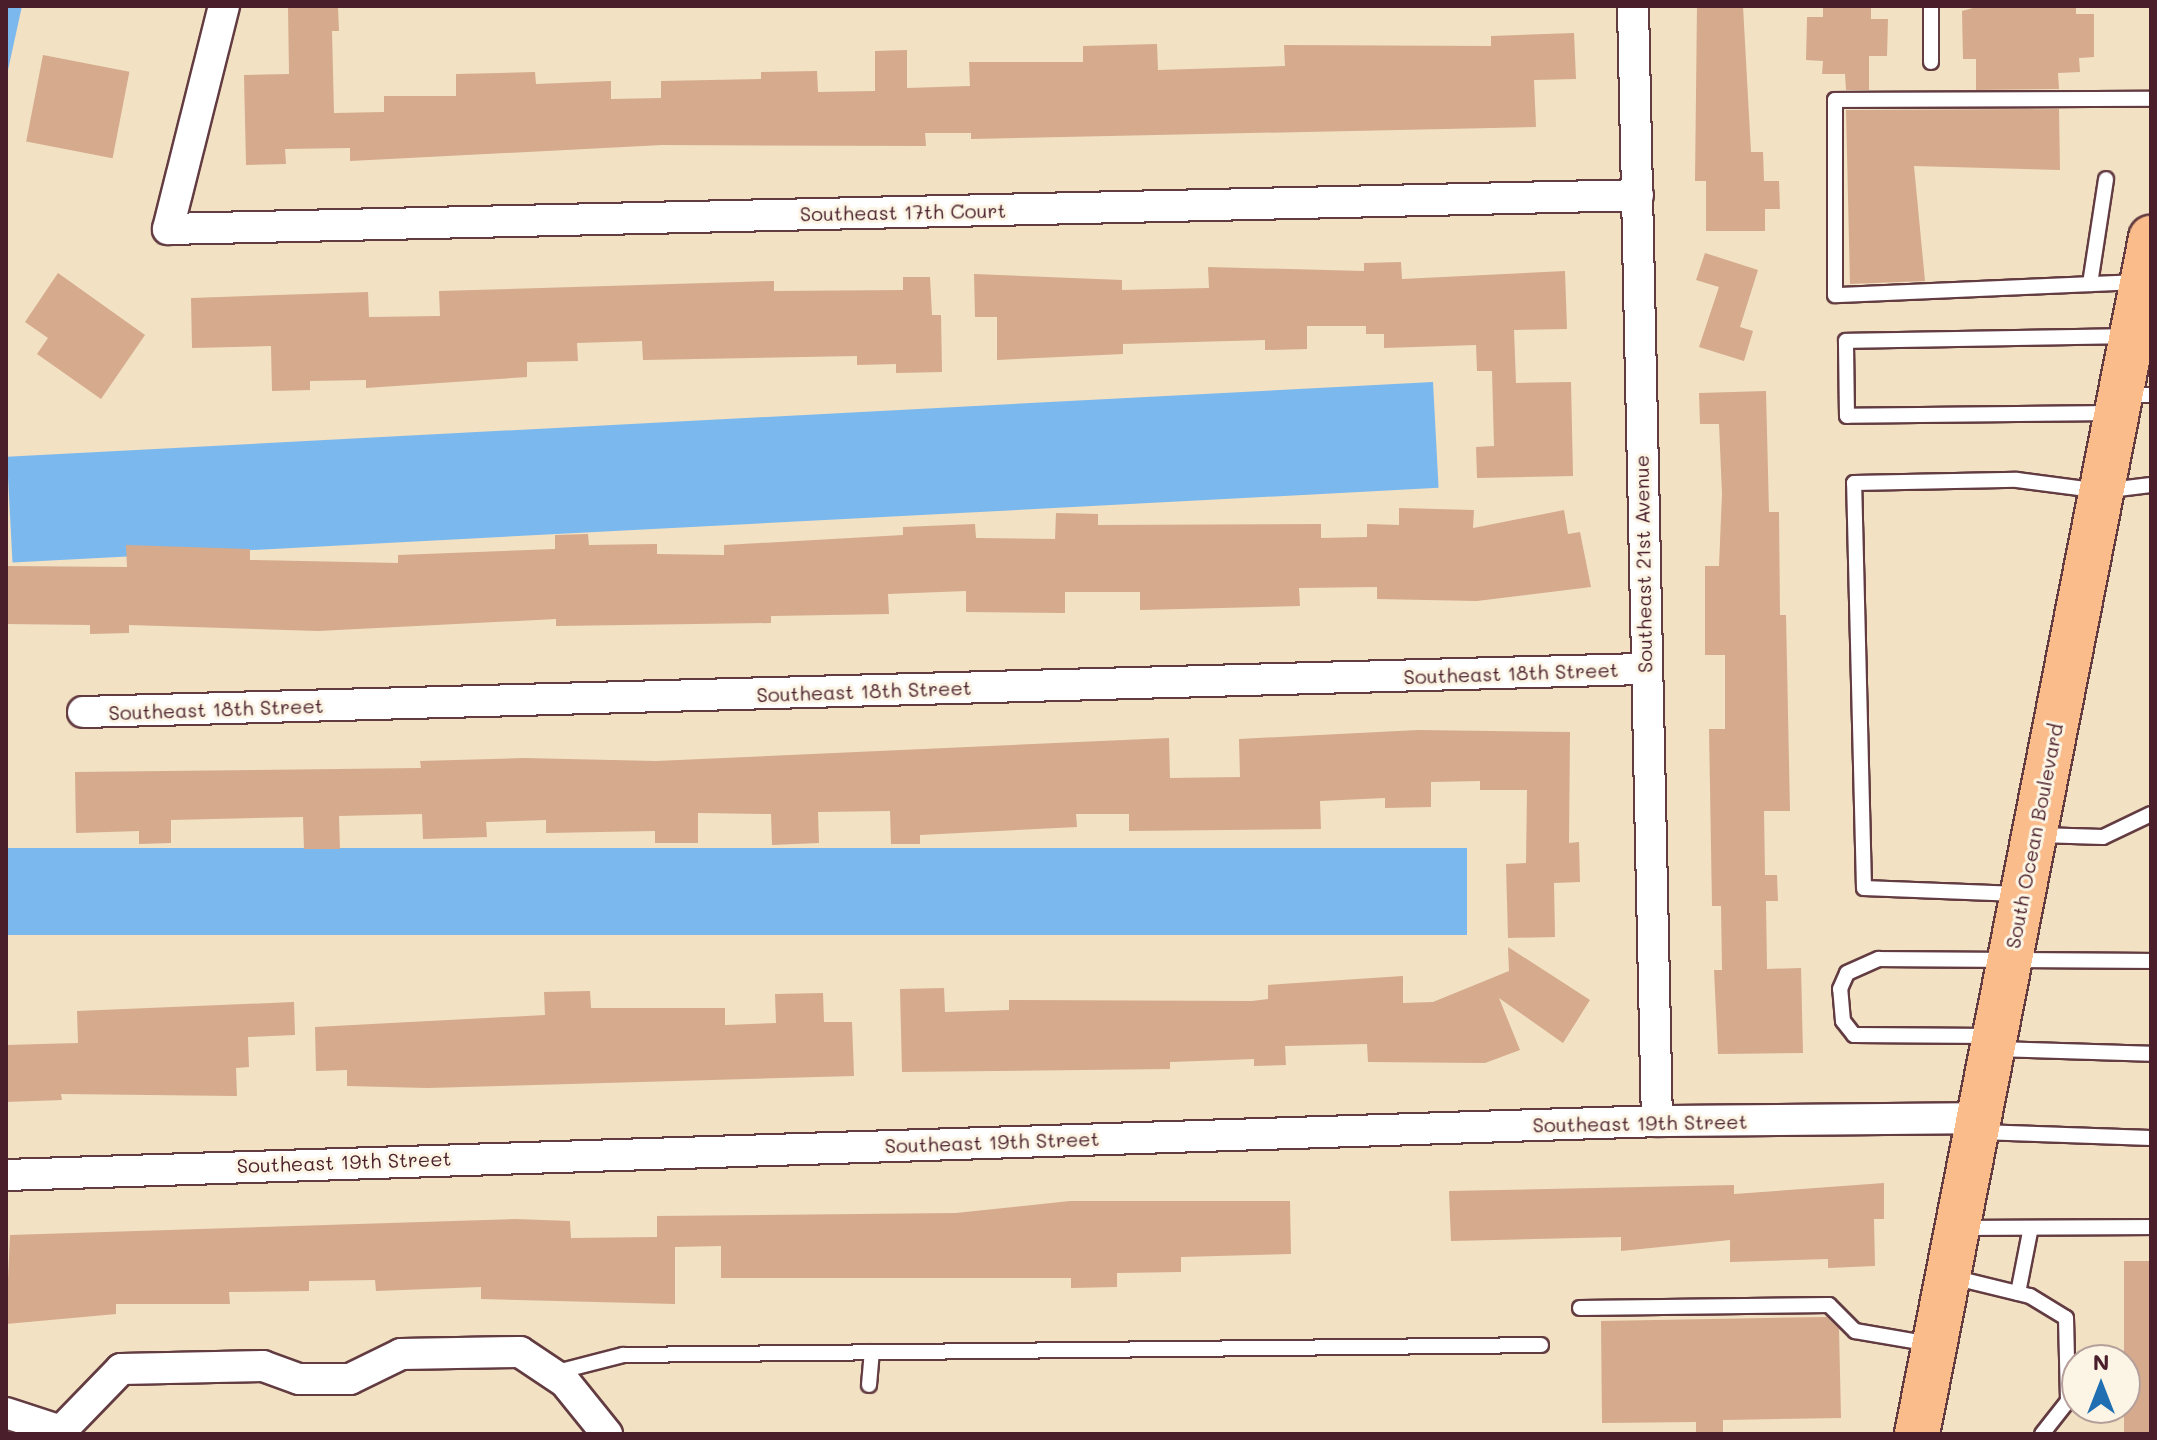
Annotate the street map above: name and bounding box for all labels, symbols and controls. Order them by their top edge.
street label: Southeast 17th Court [800,198,1006,226]
street label: Southeast 21st Avenue [1629,455,1657,673]
street label: Southeast 18th Street [1403,657,1619,689]
street label: Southeast 18th Street [756,675,972,707]
street label: Southeast 18th Street [108,693,324,725]
street label: South Ocean Boulevard [2000,721,2068,951]
street label: Southeast 19th Street [1532,1109,1748,1137]
street label: Southeast 19th Street [884,1126,1100,1158]
street label: Southeast 19th Street [236,1146,452,1178]
north arrow [2061,1344,2141,1424]
text: N [2093,1347,2109,1376]

